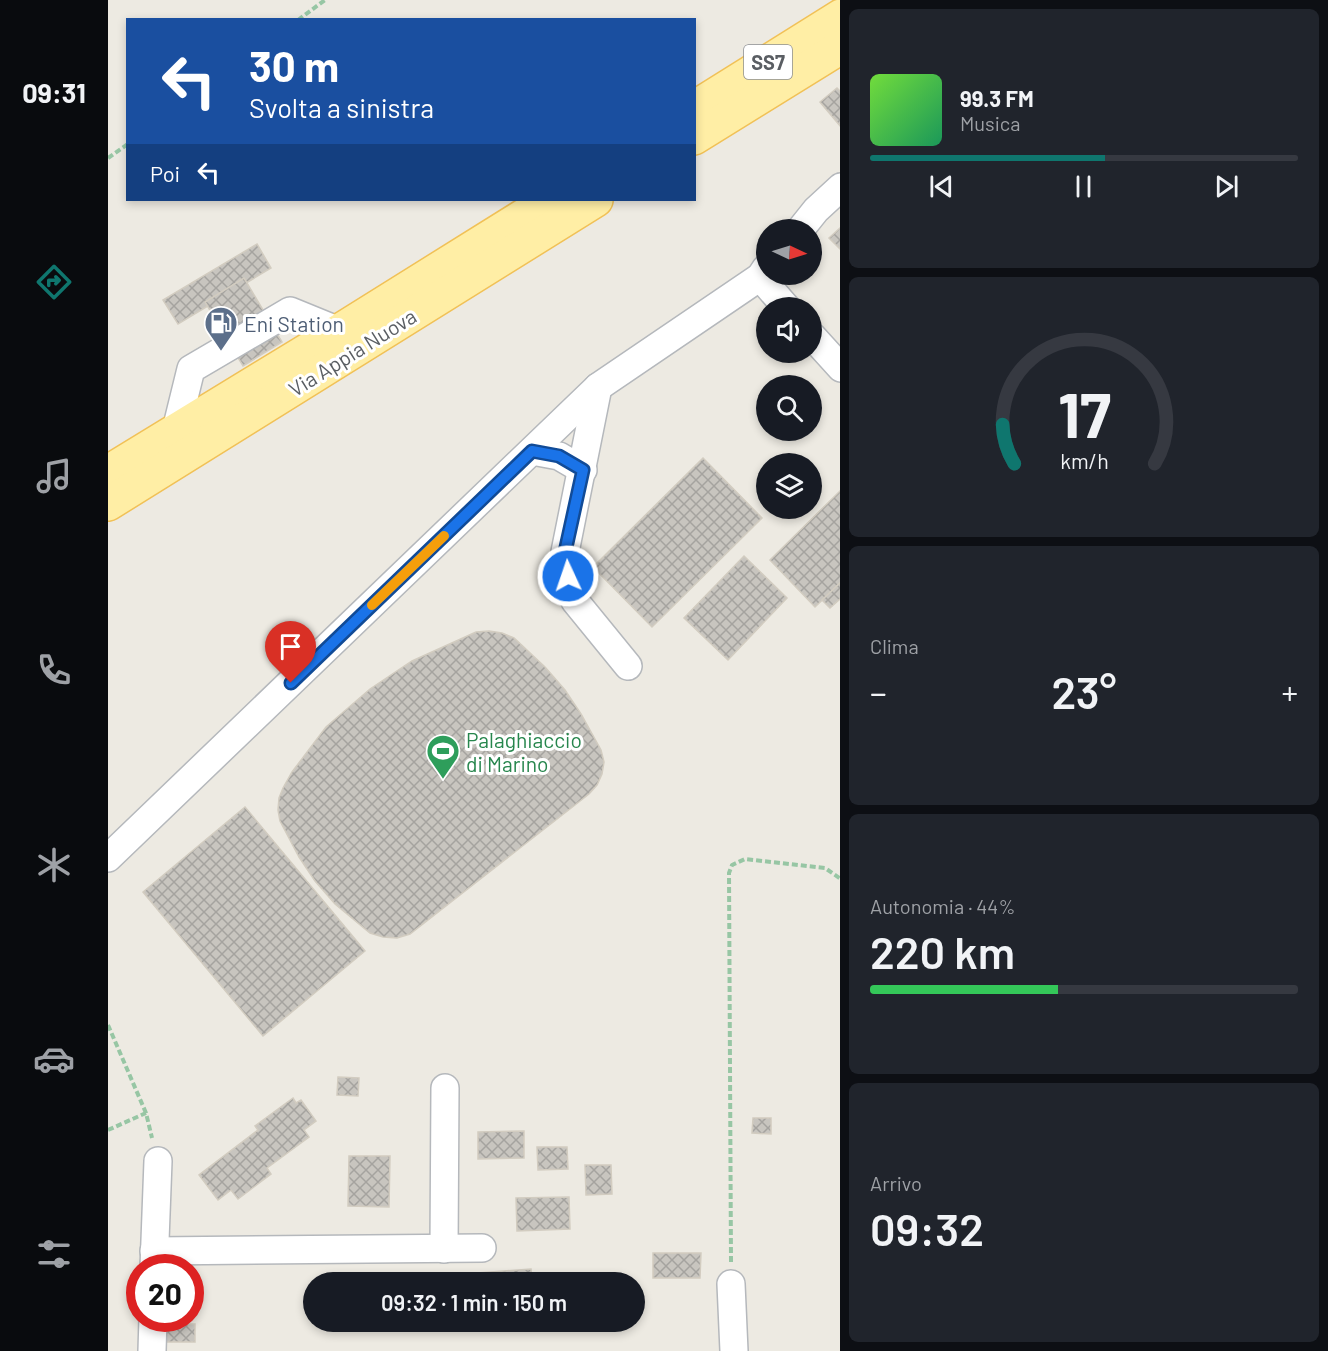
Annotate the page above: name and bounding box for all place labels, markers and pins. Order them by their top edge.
fuel station icon: Eni Station [203,305,239,352]
place label: Eni Station [244,311,344,336]
pin [265,621,316,683]
place label: Palaghiaccio di Marino [466,727,582,776]
sports icon: Palaghiaccio di Marino [425,733,461,780]

